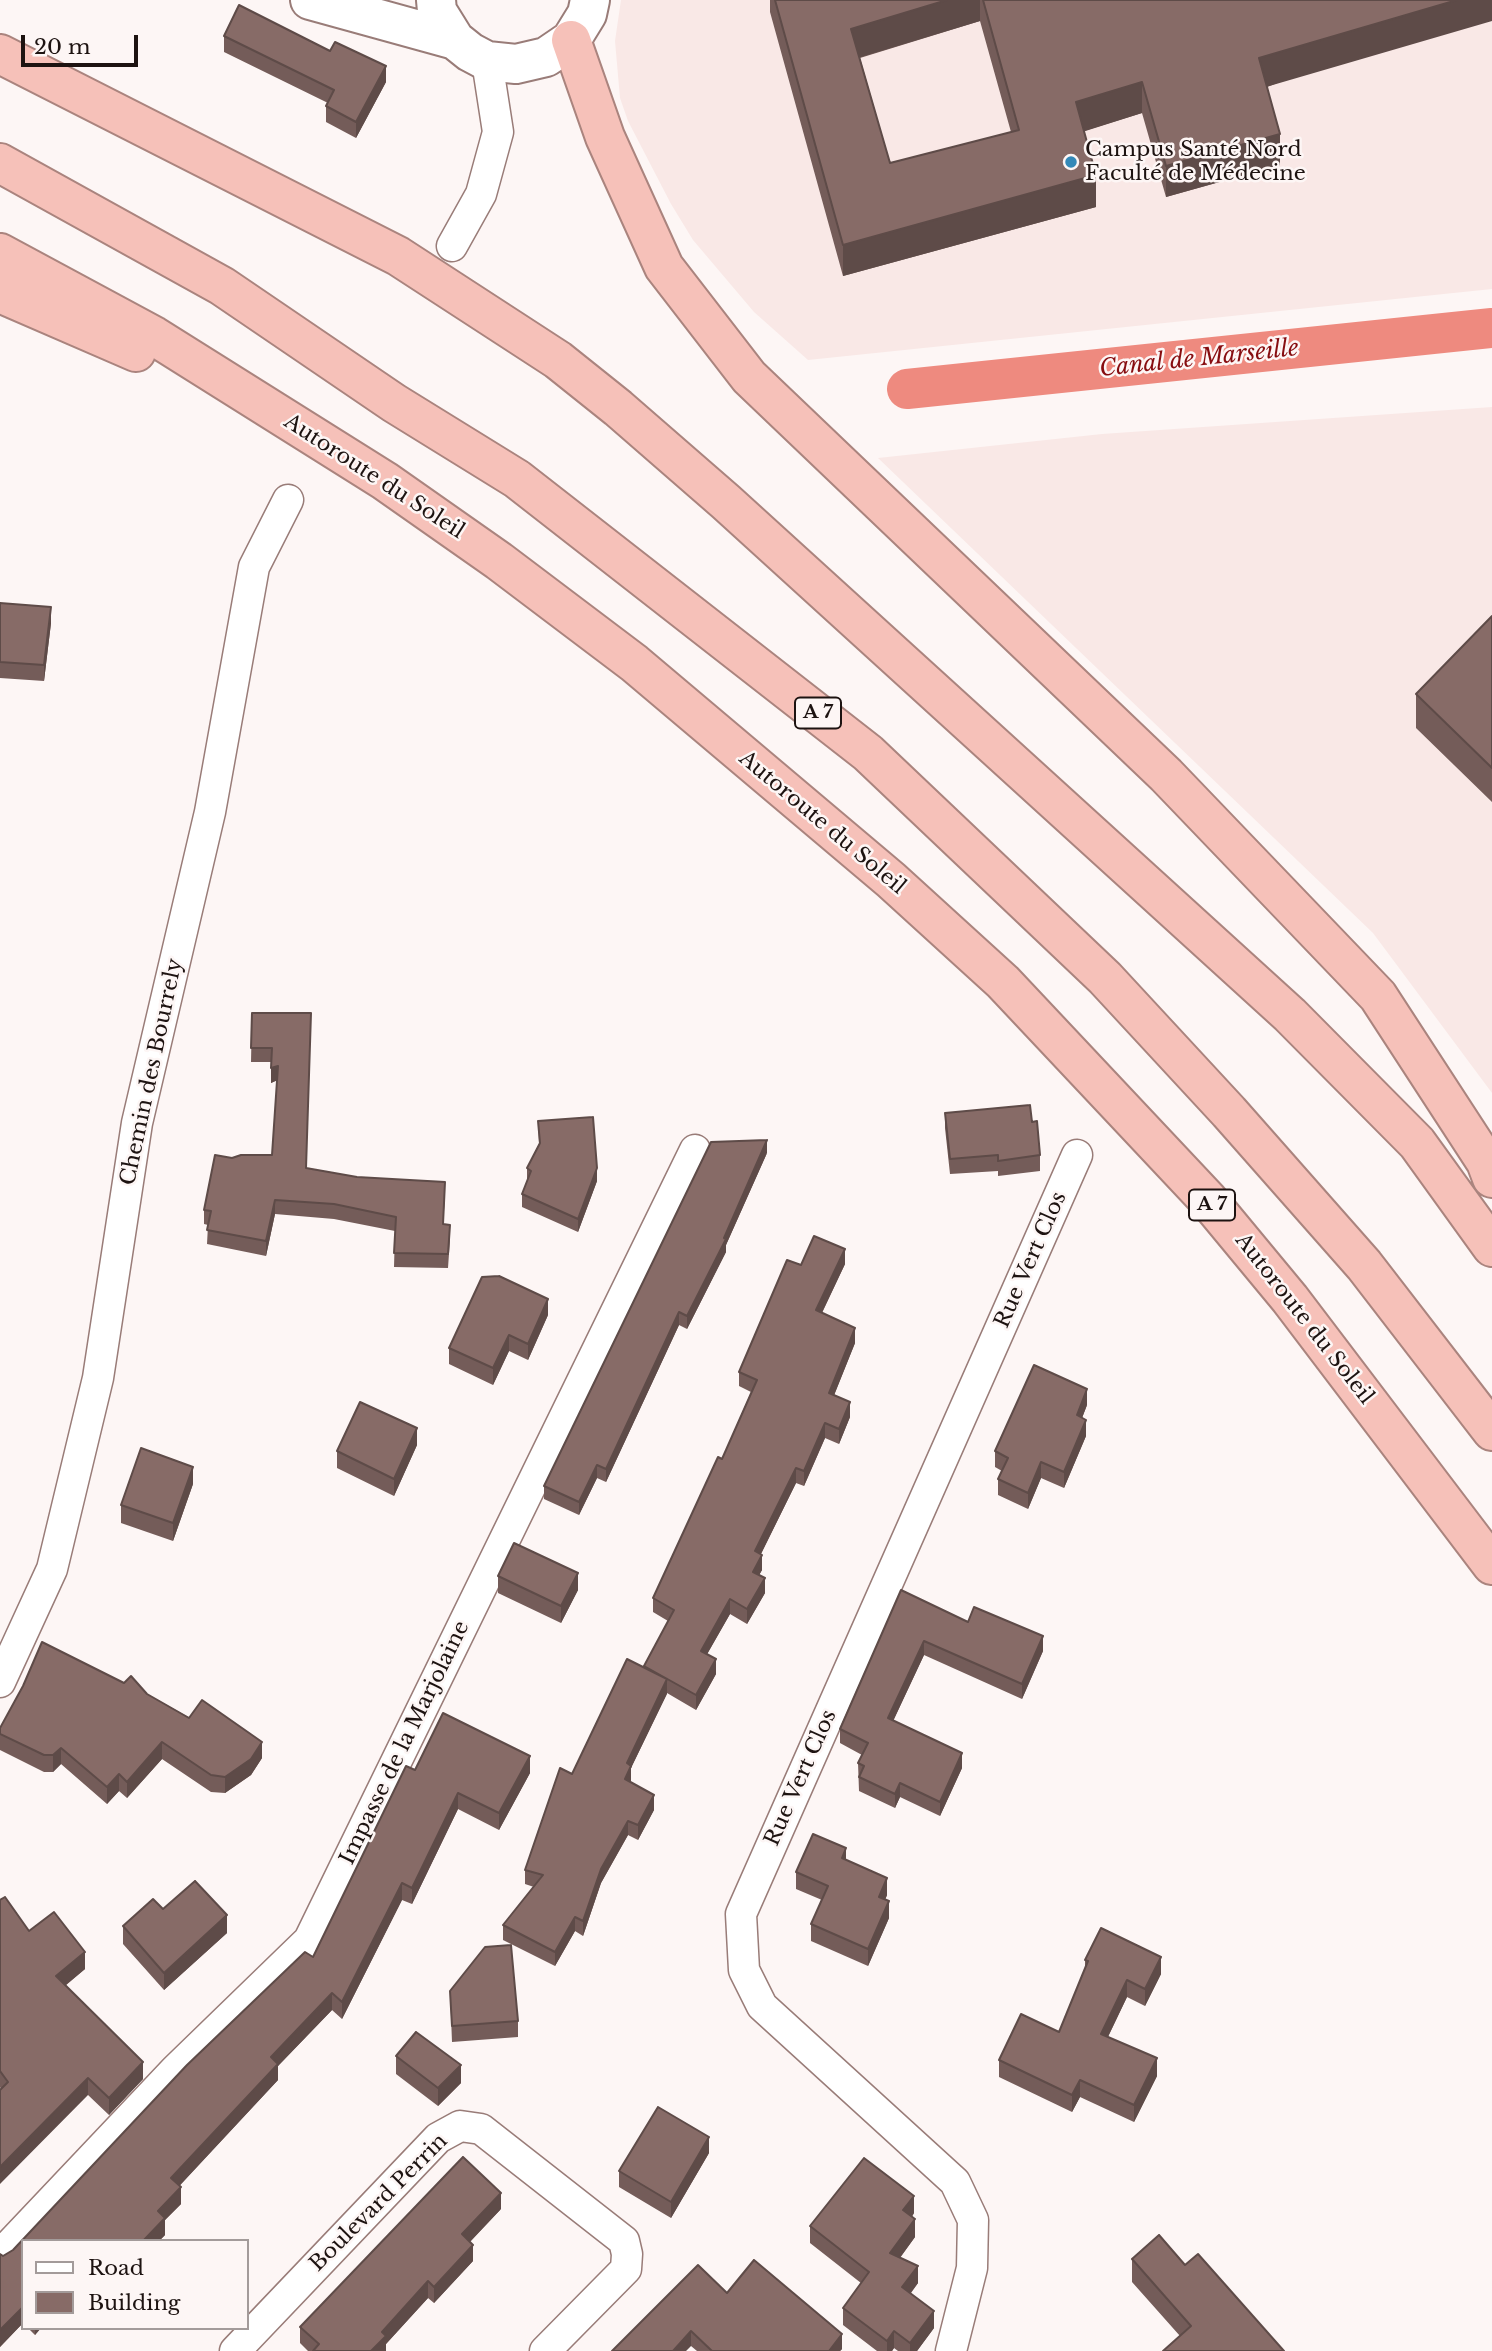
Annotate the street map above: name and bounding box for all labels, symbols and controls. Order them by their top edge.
scale bar [24,21,142,65]
text: 20 m [34,34,91,60]
place label: Campus Santé Nord Faculté de Médecine [1085,137,1306,187]
marker: Campus Santé Nord Faculté de Médecine [1063,154,1079,170]
water label: Canal de Marseille [1098,335,1300,383]
street label: Autoroute du Soleil [279,409,469,545]
road number: A 7 [795,698,841,728]
street label: Autoroute du Soleil [734,746,910,900]
street label: Chemin des Bourrely [116,956,188,1188]
street label: Rue Vert Clos [990,1188,1072,1332]
road number: A 7 [1189,1190,1235,1220]
street label: Autoroute du Soleil [1230,1229,1378,1409]
street label: Impasse de la Marjolaine [335,1617,475,1869]
street label: Rue Vert Clos [760,1706,842,1850]
street label: Boulevard Perrin [305,2129,453,2277]
legend [21,2239,248,2330]
text: Road [88,2255,144,2281]
text: Building [88,2290,180,2316]

